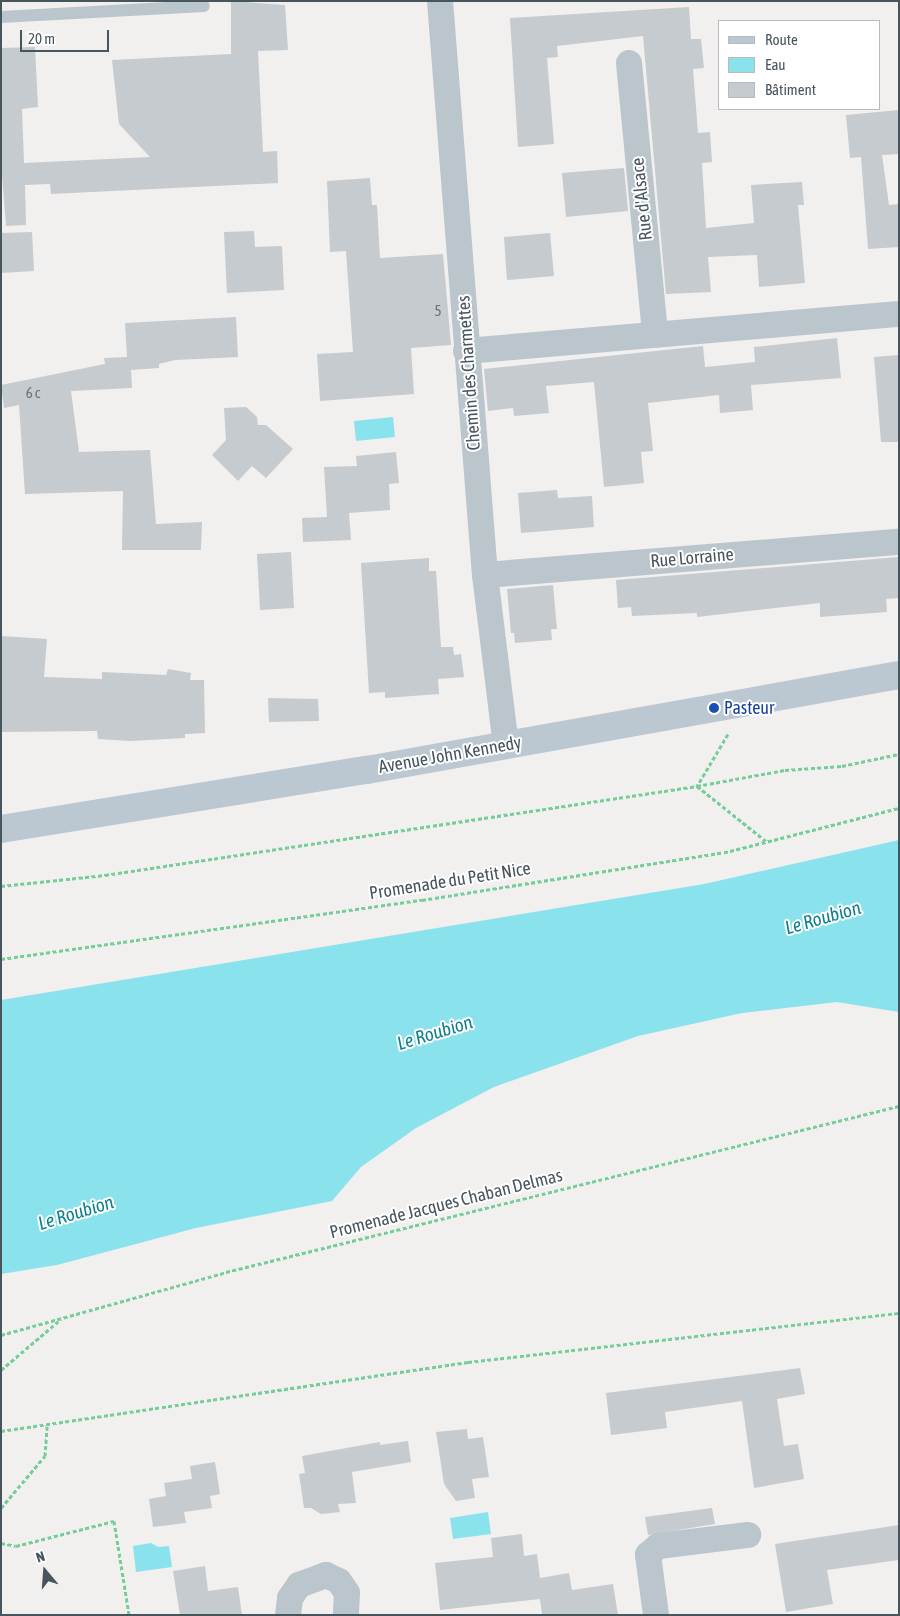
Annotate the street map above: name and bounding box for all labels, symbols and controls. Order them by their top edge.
scale bar [22,20,111,52]
legend [718,20,880,110]
text: 20 m [28,30,55,47]
text: Route [765,31,798,48]
text: Eau [765,56,786,73]
text: Bâtiment [765,81,816,98]
street label: Rue d'Alsace [627,157,657,241]
street label: Chemin des Charmettes [453,295,485,451]
house number: 5 [434,302,442,320]
house number: 6 c [26,384,40,402]
street label: Rue Lorraine [650,544,734,572]
place label: Pasteur [724,697,774,719]
marker: Pasteur [708,702,720,714]
street label: Avenue John Kennedy [377,732,523,778]
street label: Promenade du Petit Nice [368,858,532,904]
water label: Le Roubion [783,896,863,940]
water label: Le Roubion [395,1011,475,1055]
street label: Promenade Jacques Chaban Delmas [327,1165,565,1243]
water label: Le Roubion [36,1191,116,1235]
north arrow [20,1546,70,1596]
text: N [34,1548,47,1566]

